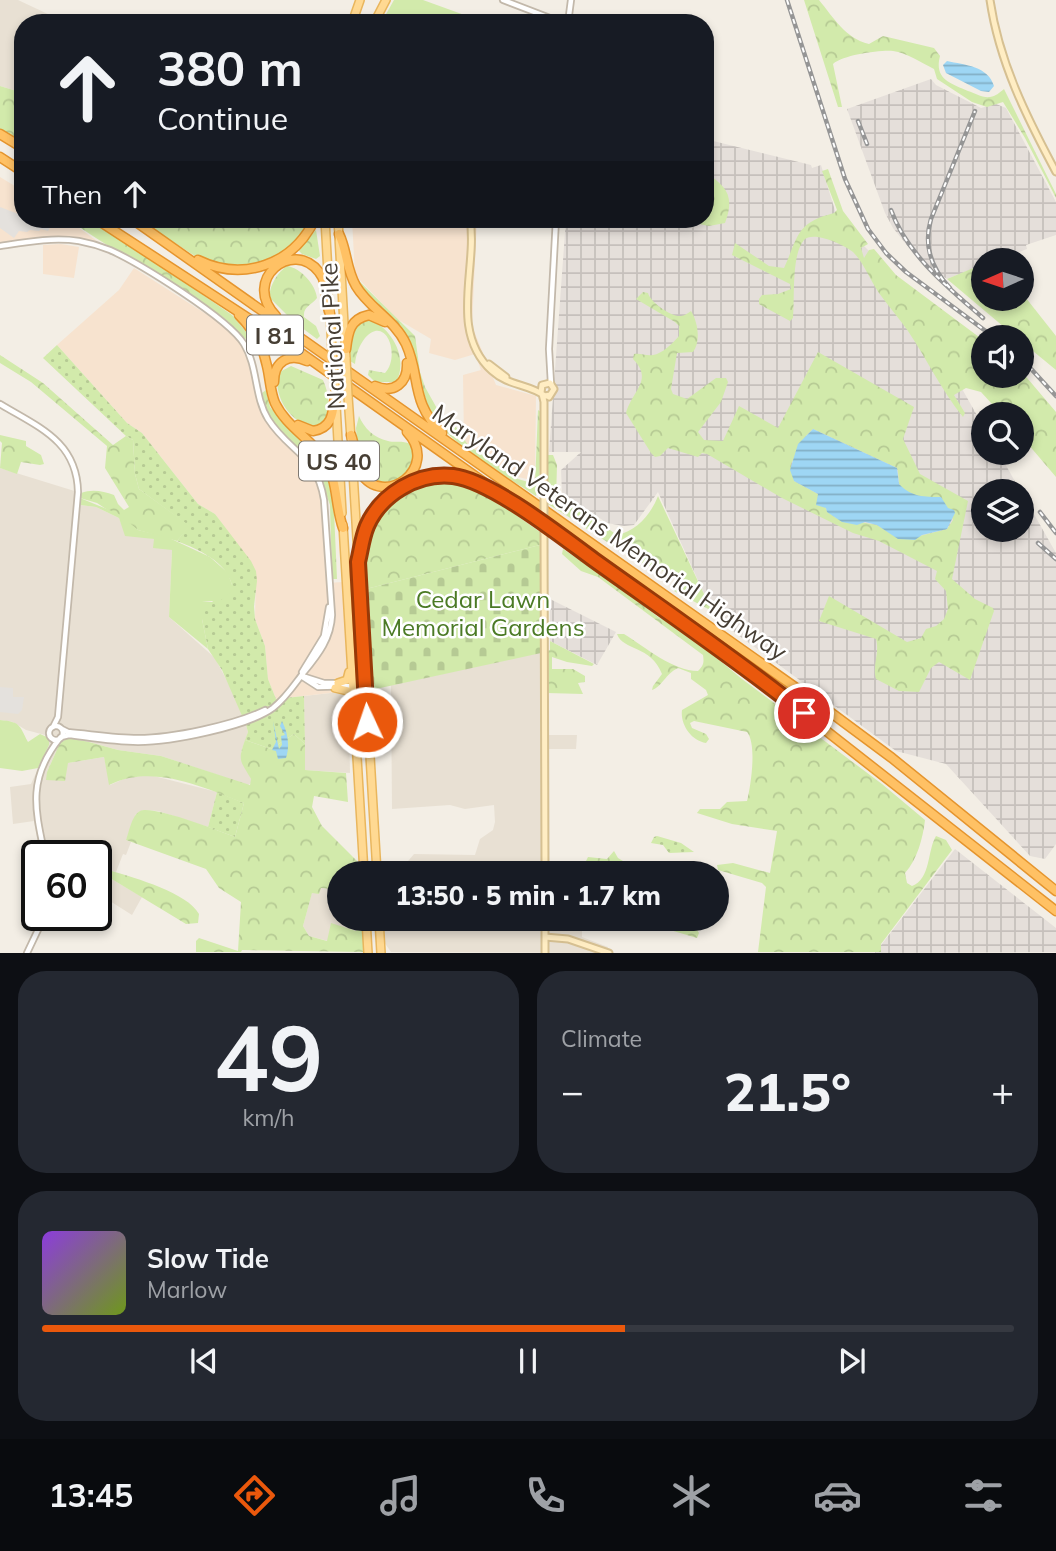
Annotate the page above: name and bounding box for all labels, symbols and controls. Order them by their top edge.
text: 380 m [157,37,303,98]
icon: ahead [42,42,133,133]
text: Continue [157,98,288,138]
icon: ahead [116,175,154,213]
text: Then [42,178,102,211]
north arrow [971,248,1034,312]
map controls [971,248,1034,542]
street label: National Pike [313,262,351,410]
road number: I 81 [247,316,303,354]
button: sound [971,325,1034,388]
street label: Maryland Veterans Memorial Highway [427,397,793,667]
button: search [971,402,1034,465]
road number: US 40 [299,442,379,481]
button: layers [971,479,1034,542]
park label: Cedar Lawn Memorial Gardens [381,584,585,642]
pin [774,683,834,743]
position arrow [330,685,404,759]
icon: arrive [785,694,823,732]
speed limit sign: 60 [21,840,112,931]
text: 13:50 · 5 min · 1.7 km [395,879,661,912]
text: 49 [214,1000,323,1114]
text: Climate [561,1024,642,1053]
text: 21.5° [724,1059,851,1124]
text: − [561,1067,584,1115]
text: + [991,1067,1014,1115]
text: km/h [242,1103,295,1132]
text: Slow Tide [147,1242,269,1275]
text: Marlow [147,1275,227,1304]
icon: previous [185,1342,223,1380]
icon: pause [509,1342,547,1380]
icon: next [833,1342,871,1380]
icon: directions [230,1471,279,1520]
icon: music [376,1471,425,1520]
icon: phone [521,1471,570,1520]
icon: climate [667,1471,716,1520]
icon: car [813,1471,862,1520]
icon: filters [959,1471,1008,1520]
text: 13:45 [48,1475,133,1515]

